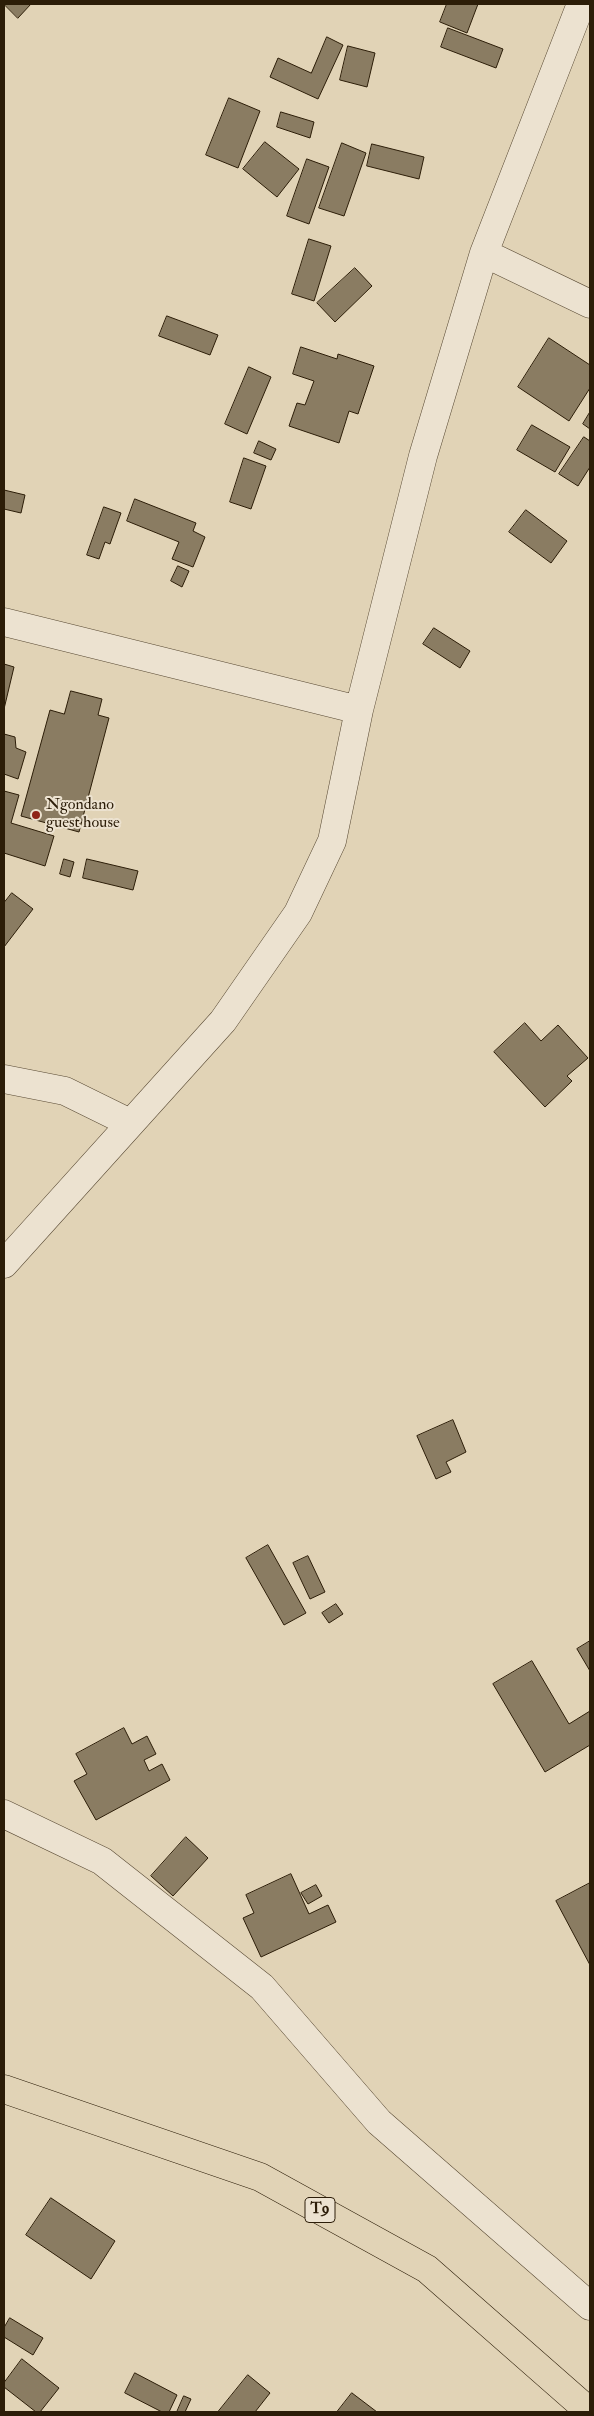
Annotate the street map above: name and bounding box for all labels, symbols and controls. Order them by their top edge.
place label: Ngondano guest house [46,796,120,834]
marker: Ngondano guest house [30,809,42,821]
road number: T9 [305,2198,335,2222]

